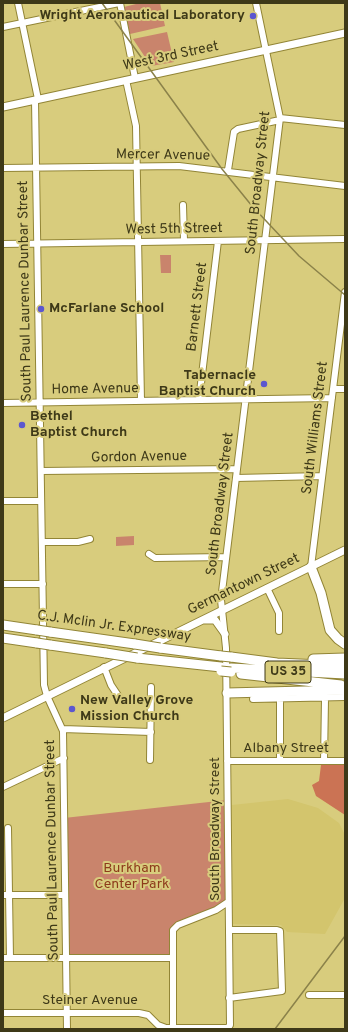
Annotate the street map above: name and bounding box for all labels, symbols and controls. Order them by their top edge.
place label: Wright Aeronautical Laboratory [39,8,245,24]
marker: Wright Aeronautical Laboratory [248,11,258,21]
street label: West 3rd Street [122,39,220,75]
street label: South Broadway Street [243,110,275,256]
street label: Mercer Avenue [116,147,210,165]
street label: South Paul Laurence Dunbar Street [16,180,36,402]
street label: West 5th Street [125,221,223,239]
street label: Barnett Street [184,261,212,353]
place label: McFarlane School [49,301,164,317]
marker: McFarlane School [36,304,46,314]
street label: South Williams Street [299,360,333,496]
place label: Tabernacle Baptist Church [159,368,256,400]
marker: Tabernacle Baptist Church [259,379,269,389]
street label: Home Avenue [51,381,139,399]
place label: Bethel Baptist Church [30,409,127,442]
marker: Bethel Baptist Church [17,420,27,430]
street label: South Broadway Street [204,431,238,577]
street label: Gordon Avenue [91,449,187,467]
street label: Germantown Street [185,551,303,619]
street label: C.J. Mclin Jr. Expressway [36,608,192,646]
road number: US 35 [265,661,311,683]
place label: New Valley Grove Mission Church [80,693,193,726]
marker: New Valley Grove Mission Church [67,704,77,714]
street label: South Paul Laurence Dunbar Street [43,739,63,961]
street label: Albany Street [243,741,329,757]
street label: South Broadway Street [208,757,224,901]
park label: Burkham Center Park [95,861,169,894]
street label: Steiner Avenue [42,993,138,1009]

